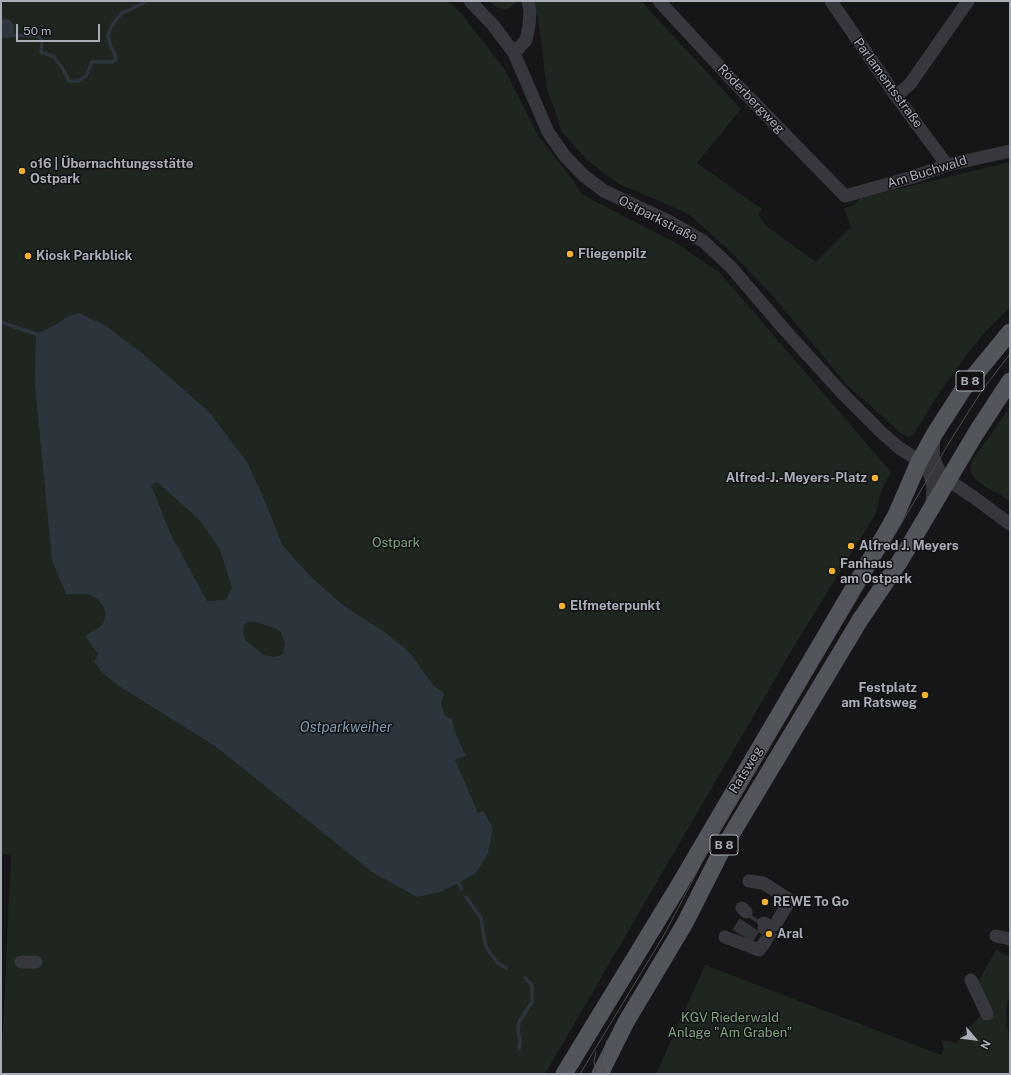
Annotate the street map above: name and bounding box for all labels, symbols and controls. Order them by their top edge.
scale bar [18,16,102,42]
text: 50 m [23,24,51,38]
street label: Parlamentsstraße [850,35,926,131]
street label: Röderbergweg [714,61,788,137]
street label: Am Buchwald [885,152,969,192]
place label: o16 | Übernachtungsstätte Ostpark [30,156,193,187]
marker: o16 | Übernachtungsstätte Ostpark [17,166,27,176]
street label: Ostparkstraße [616,192,700,246]
place label: Fliegenpilz [578,246,647,262]
place label: Kiosk Parkblick [36,248,132,264]
marker: Fliegenpilz [565,249,575,259]
marker: Kiosk Parkblick [23,251,33,261]
road number: B 8 [956,371,984,391]
place label: Alfred-J.-Meyers-Platz [726,470,867,486]
marker: Alfred-J.-Meyers-Platz [870,473,880,483]
park label: Ostpark [372,535,420,551]
place label: Alfred J. Meyers [859,538,959,554]
marker: Alfred J. Meyers [846,541,856,551]
place label: Fanhaus am Ostpark [840,556,912,587]
marker: Fanhaus am Ostpark [827,566,837,576]
place label: Elfmeterpunkt [570,598,661,614]
marker: Elfmeterpunkt [557,601,567,611]
place label: Festplatz am Ratsweg [841,680,917,711]
marker: Festplatz am Ratsweg [920,690,930,700]
water label: Ostparkweiher [300,720,392,736]
street label: Ratsweg [726,743,766,797]
road number: B 8 [710,835,738,855]
place label: REWE To Go [773,894,849,910]
marker: REWE To Go [760,897,770,907]
place label: Aral [777,926,803,942]
marker: Aral [764,929,774,939]
park label: KGV Riederwald Anlage "Am Graben" [668,1010,792,1041]
north arrow [955,1019,995,1059]
text: N [978,1038,993,1051]

